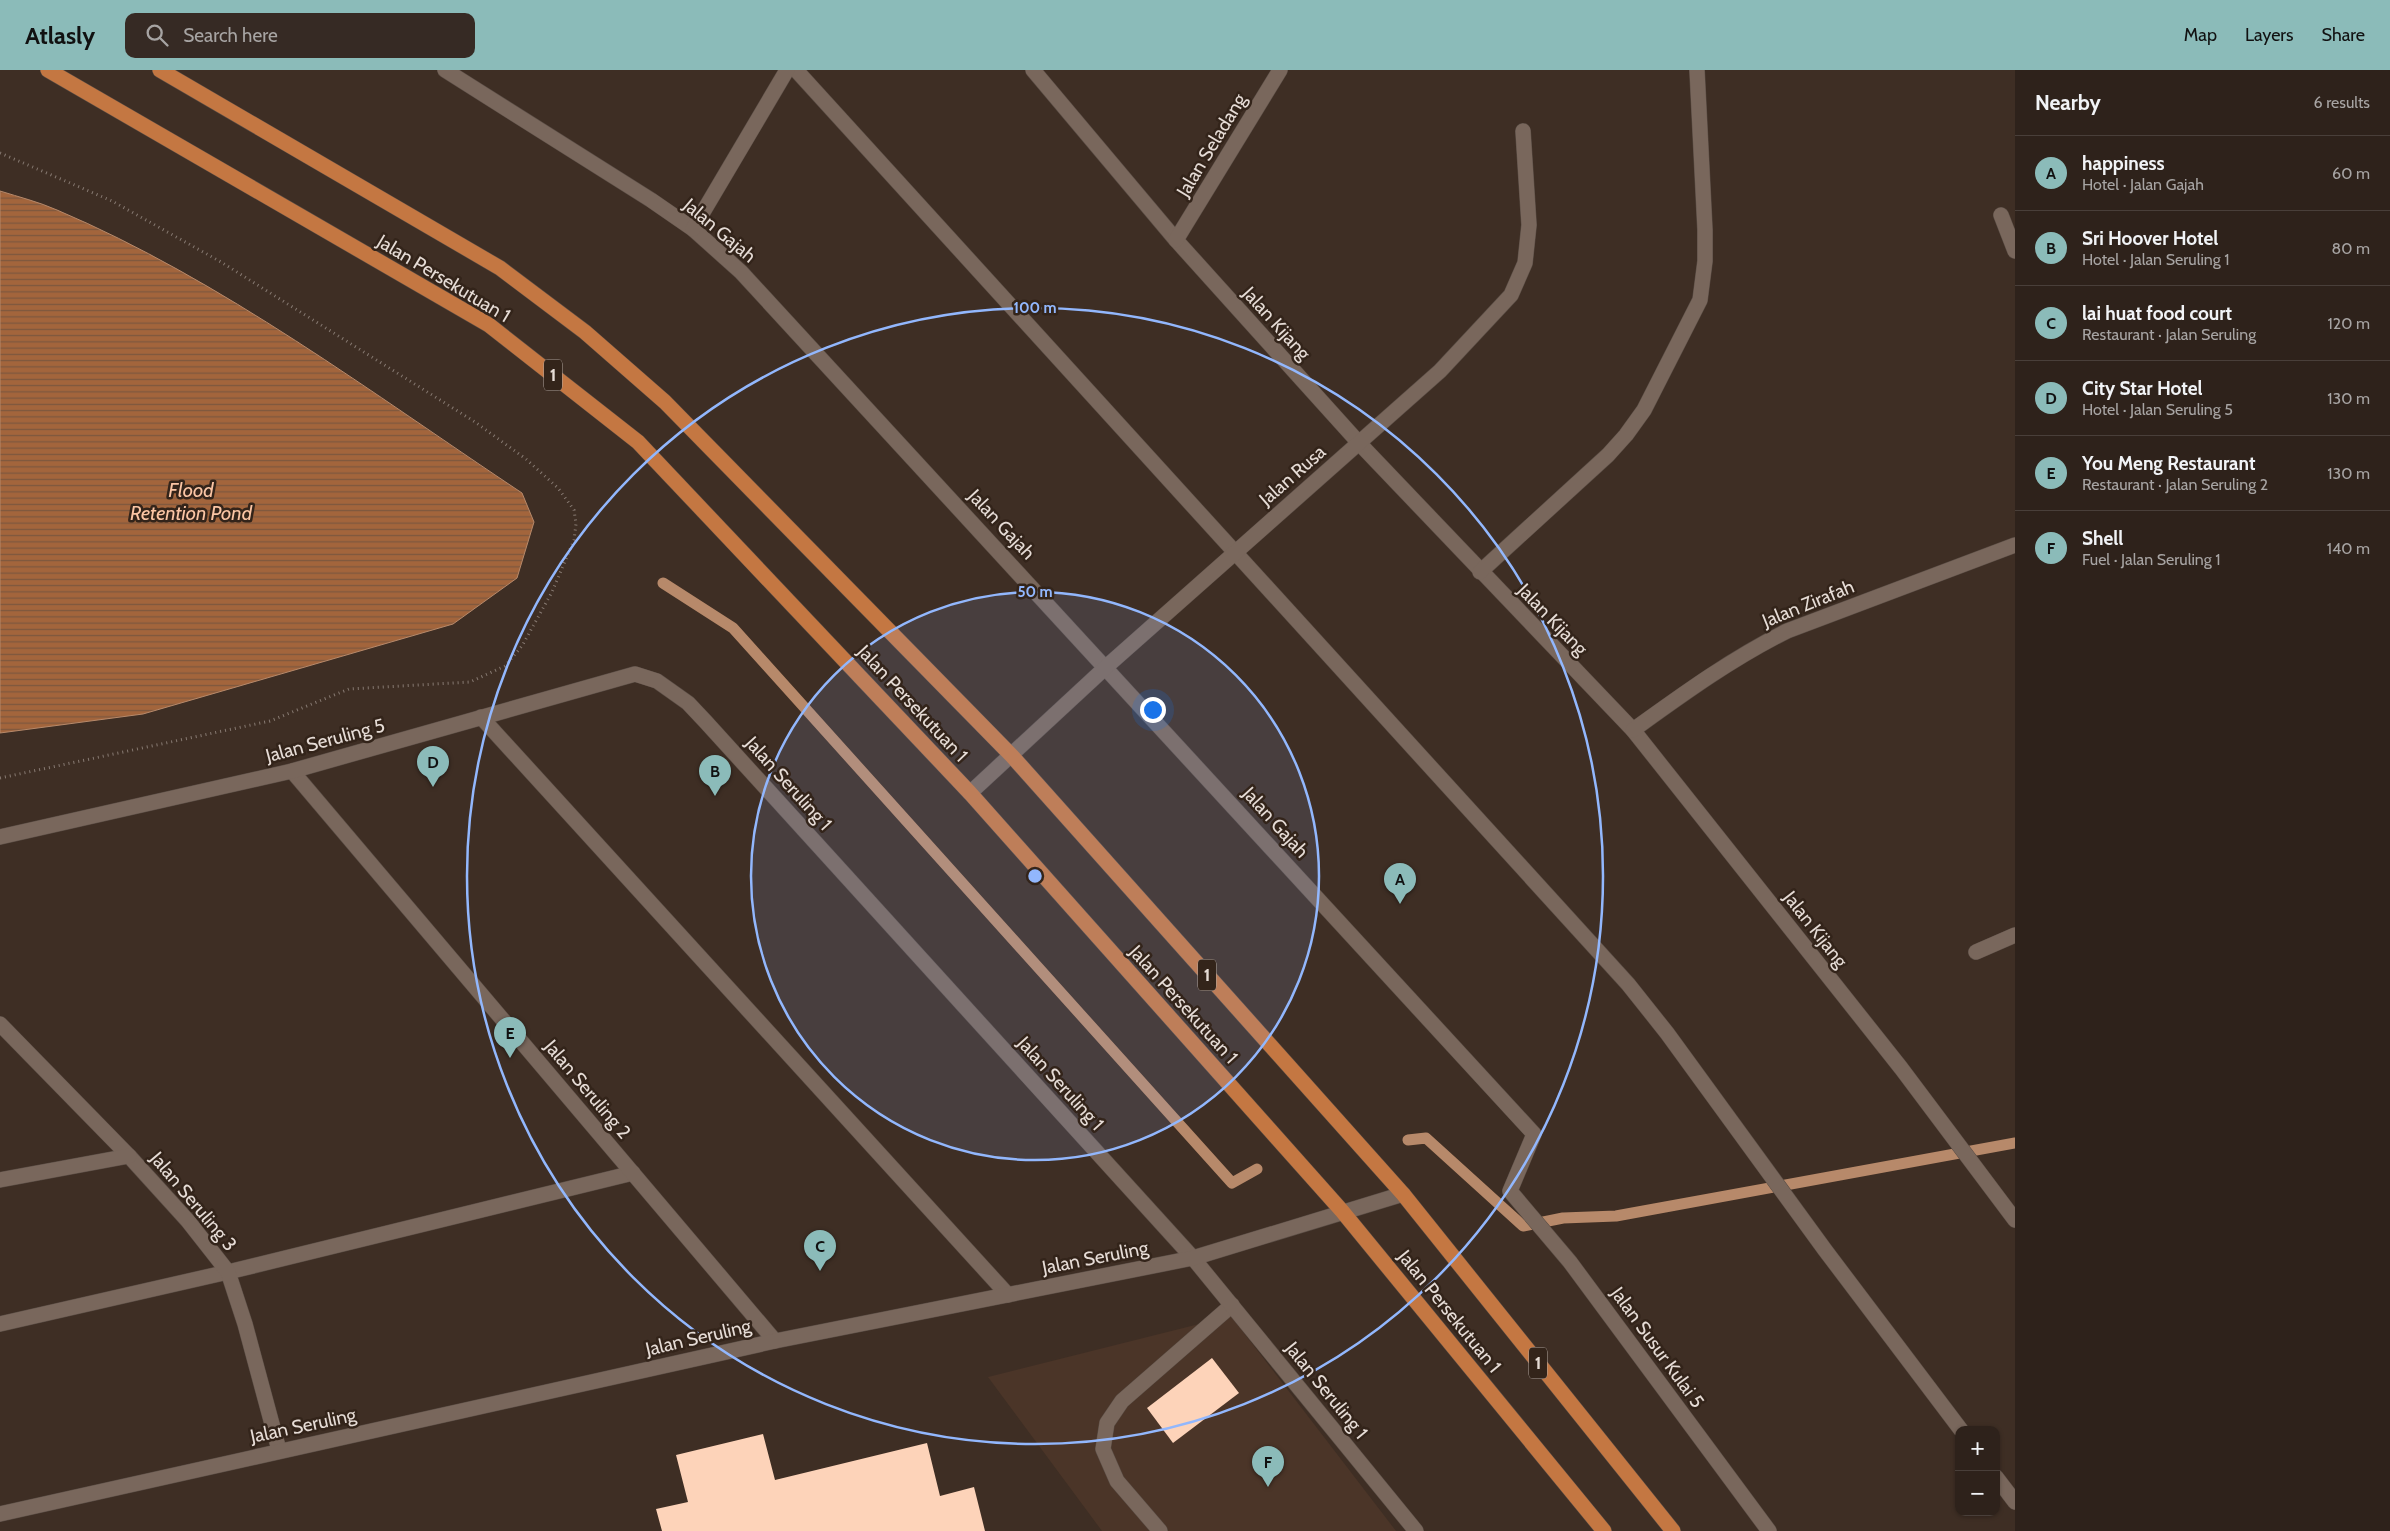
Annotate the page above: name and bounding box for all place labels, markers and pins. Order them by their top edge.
pin: D [417,746,449,787]
pin: B [699,755,731,796]
pin: A [1384,863,1416,904]
centre of rings [1026,867,1044,885]
pin: E [494,1017,526,1058]
pin: C [804,1230,836,1271]
pin: F [1252,1446,1284,1487]

